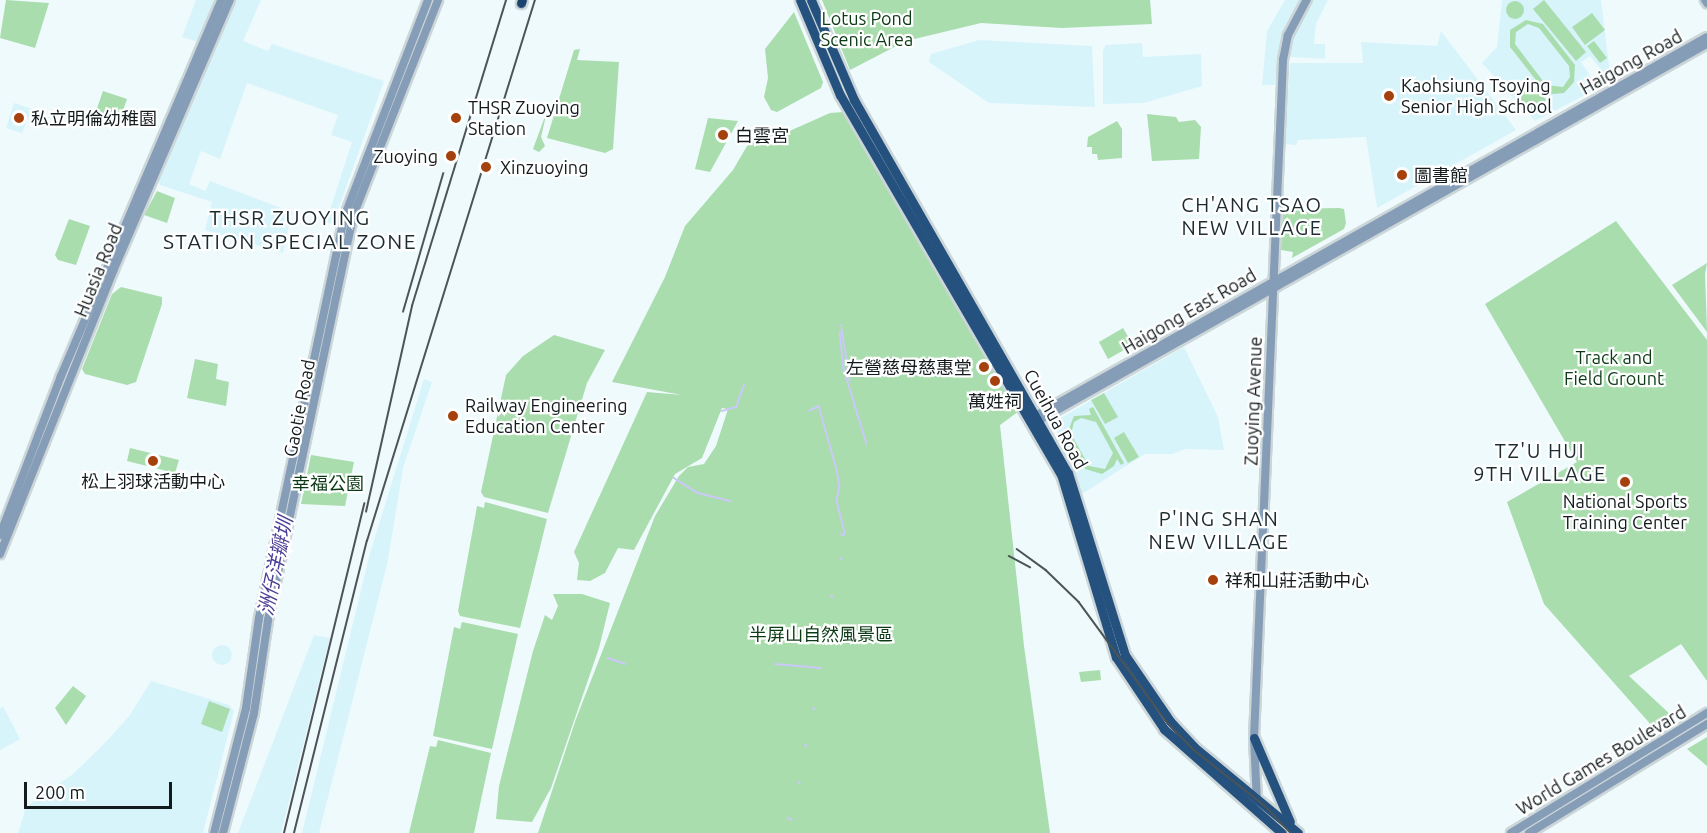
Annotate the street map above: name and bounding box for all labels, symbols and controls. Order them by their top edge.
park label: Lotus Pond Scenic Area [821,8,913,50]
street label: Haigong Road [1576,25,1686,99]
place label: Kaohsiung Tsoying Senior High School [1401,75,1552,118]
marker: Kaohsiung Tsoying Senior High School [1382,89,1396,103]
place label: THSR Zuoying Station [468,97,580,140]
place label: 私立明倫幼稚園 [31,107,157,129]
marker: 私立明倫幼稚園 [12,111,26,125]
marker: THSR Zuoying Station [449,111,463,125]
place label: 白雲宮 [735,124,789,146]
marker: 白雲宮 [716,128,730,142]
place label: Zuoying [373,145,438,167]
marker: Zuoying [442,147,460,165]
place label: Xinzuoying [500,156,588,178]
marker: Xinzuoying [477,158,495,176]
place label: 圖書館 [1414,164,1468,186]
marker: 圖書館 [1395,168,1409,182]
district label: CH'ANG TSAO NEW VILLAGE [1181,192,1323,239]
district label: THSR ZUOYING STATION SPECIAL ZONE [163,204,417,254]
street label: Huasia Road [69,220,127,320]
street label: Haigong East Road [1118,264,1260,358]
street label: Zuoying Avenue [1240,336,1266,466]
park label: Track and Field Grount [1564,347,1664,389]
place label: 左營慈母慈惠堂 [846,356,972,378]
street label: Gaotie Road [279,357,319,459]
marker: 左營慈母慈惠堂 [977,360,991,374]
street label: Cueihua Road [1020,365,1092,473]
marker: 萬姓祠 [988,374,1002,388]
place label: 萬姓祠 [968,390,1022,412]
place label: Railway Engineering Education Center [465,395,628,438]
marker: Railway Engineering Education Center [446,409,460,423]
district label: TZ'U HUI 9TH VILLAGE [1473,438,1607,485]
marker: 松上羽球活動中心 [146,454,160,468]
place label: 松上羽球活動中心 [81,470,225,492]
park label: 幸福公園 [292,472,364,494]
marker: National Sports Training Center [1618,475,1632,489]
place label: National Sports Training Center [1563,491,1687,534]
district label: P'ING SHAN NEW VILLAGE [1148,507,1290,554]
water label: 洲仔洋瓣圳 [253,515,297,617]
place label: 祥和山莊活動中心 [1225,569,1369,591]
marker: 祥和山莊活動中心 [1206,573,1220,587]
park label: 半屏山自然風景區 [749,623,893,645]
street label: World Games Boulevard [1512,701,1690,819]
scale bar [27,770,176,808]
text: 200 m [35,782,85,802]

